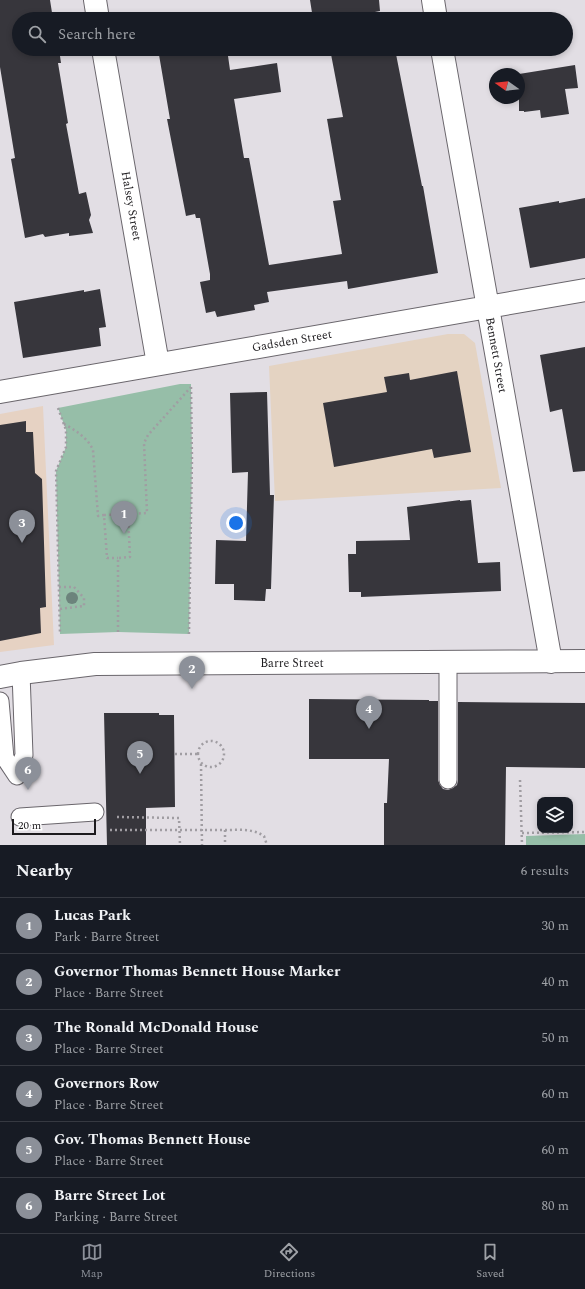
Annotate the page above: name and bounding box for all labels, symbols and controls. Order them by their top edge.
search box [12,12,573,56]
icon: search [26,23,48,45]
text: Search here [58,23,136,46]
north arrow [489,68,525,104]
street label: Halsey Street [116,170,146,242]
street label: Bennett Street [480,316,512,394]
street label: Gadsden Street [250,325,334,357]
pin: 1 [111,501,137,534]
pin: 3 [9,510,35,543]
your location [226,513,246,533]
street label: Barre Street [260,654,324,673]
pin: 2 [179,656,205,689]
pin: 4 [356,696,382,729]
pin: 5 [127,741,153,774]
pin: 6 [15,757,41,790]
map controls [537,797,573,833]
button: layers [537,797,573,833]
scale bar [12,817,96,836]
text: 20 m [18,817,41,834]
text: Nearby [16,858,72,884]
text: 6 results [521,861,569,881]
text: Lucas Park [54,904,131,927]
text: 1 [25,916,33,936]
text: 30 m [542,916,569,936]
text: Park · Barre Street [54,927,159,947]
text: Governor Thomas Bennett House Marker [54,960,340,983]
text: 2 [25,972,33,992]
text: 40 m [542,972,569,992]
text: Place · Barre Street [54,983,164,1003]
text: The Ronald McDonald House [54,1016,259,1039]
text: 3 [25,1028,33,1048]
text: 50 m [542,1028,569,1048]
text: Place · Barre Street [54,1039,164,1059]
text: Governors Row [54,1072,159,1095]
text: 4 [25,1084,33,1104]
text: 60 m [542,1084,569,1104]
text: Place · Barre Street [54,1095,164,1115]
text: Gov. Thomas Bennett House [54,1128,251,1151]
text: 5 [25,1140,33,1160]
text: 60 m [542,1140,569,1160]
text: Place · Barre Street [54,1151,164,1171]
text: Barre Street Lot [54,1184,166,1207]
text: 6 [25,1196,33,1216]
text: 80 m [542,1196,569,1216]
text: Parking · Barre Street [54,1207,178,1227]
tab: Map [81,1241,103,1282]
tab: Directions [264,1241,315,1282]
tab: Saved [476,1241,504,1282]

